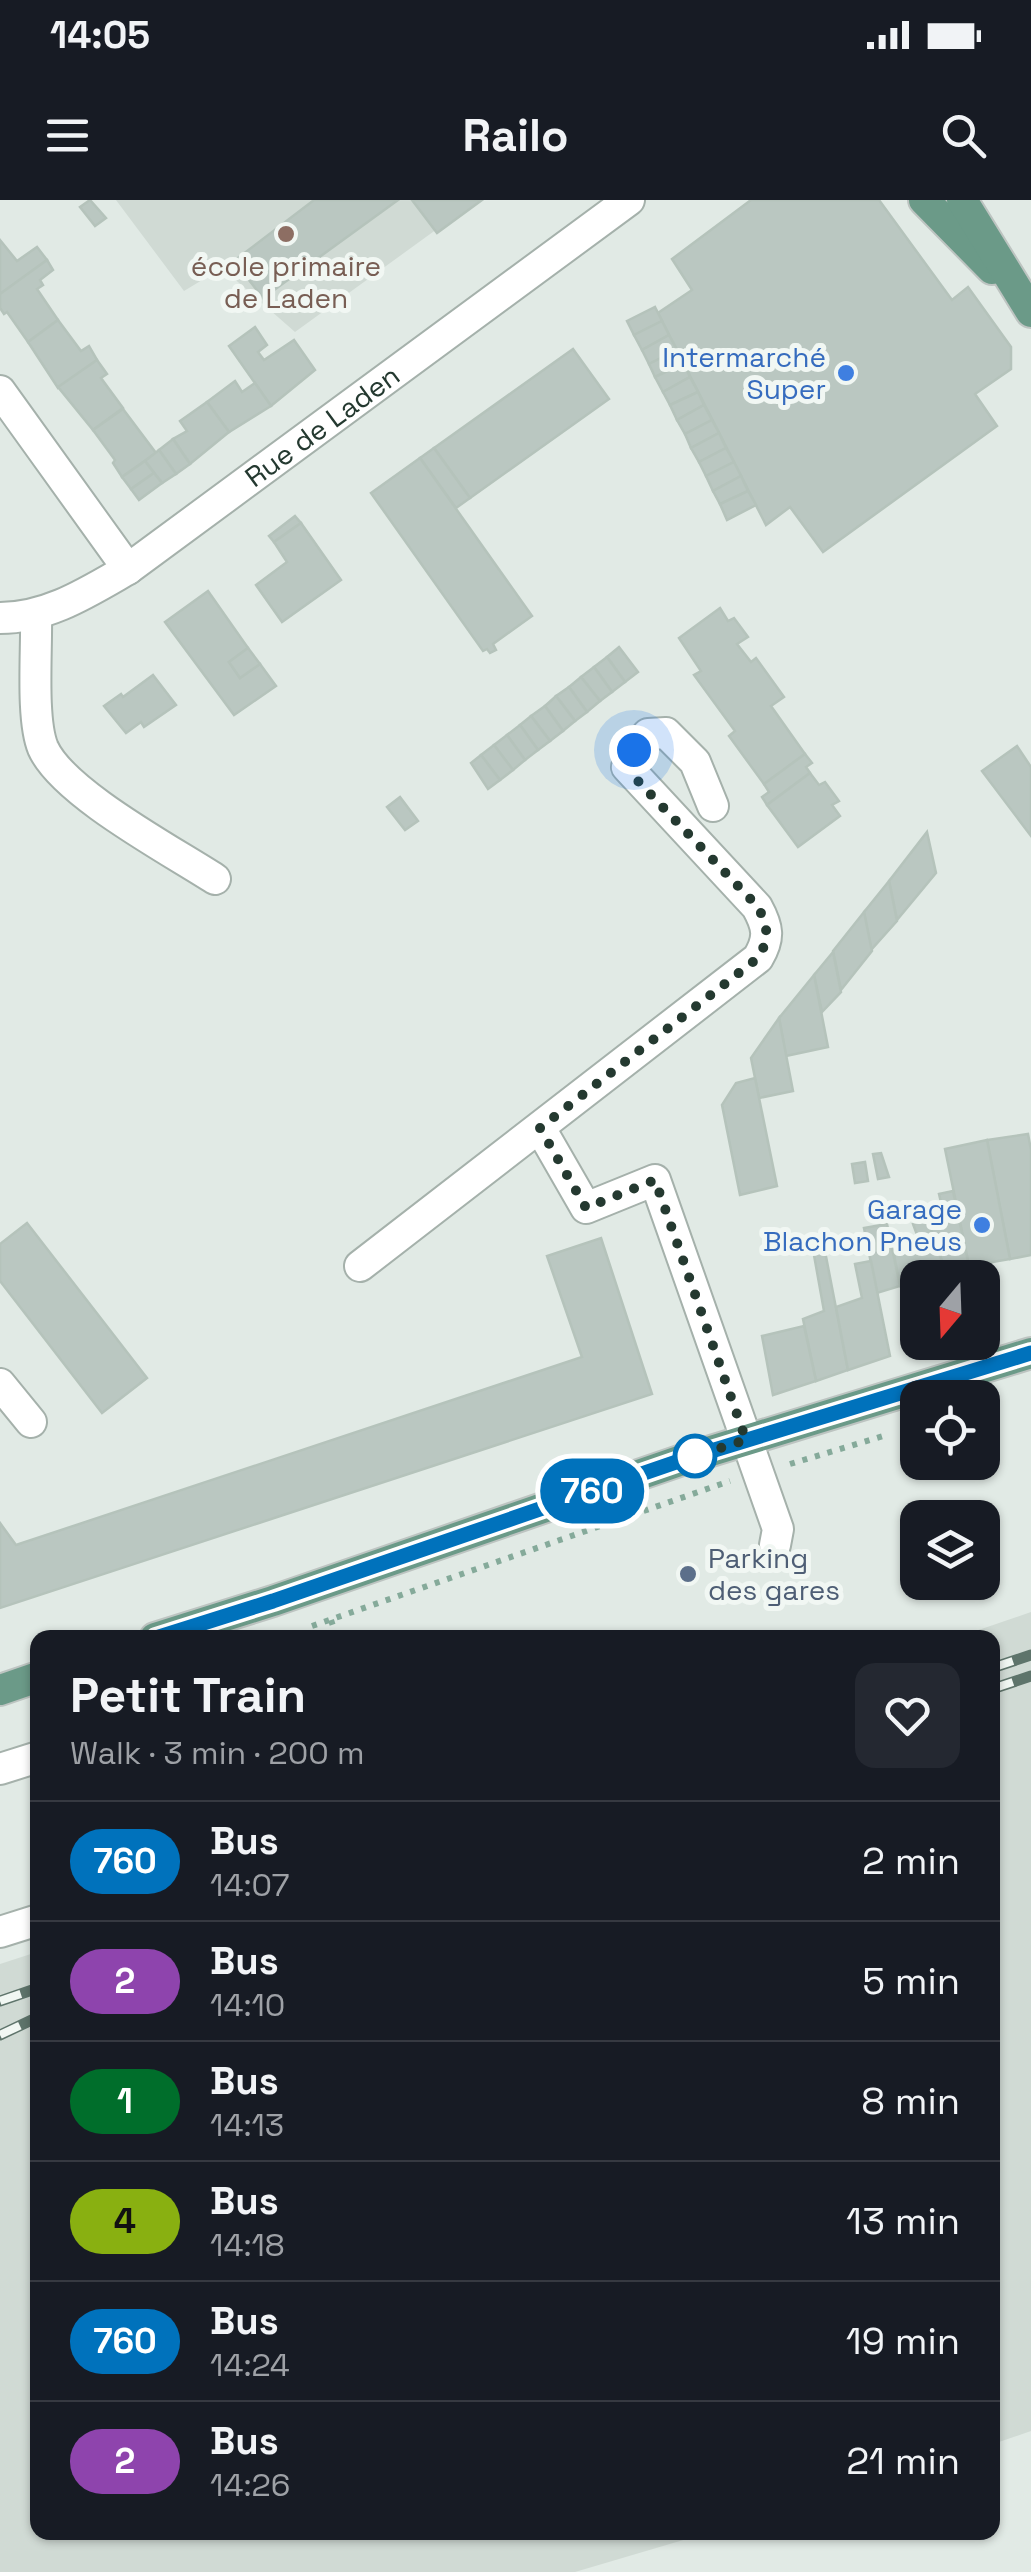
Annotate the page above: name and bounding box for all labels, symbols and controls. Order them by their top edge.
text: 14:05 [50,11,150,59]
text: Railo [463,107,568,164]
icon: menu [40,108,95,163]
icon: search [936,108,991,163]
marker: école primaire de Laden [275,223,297,245]
place label: école primaire de Laden [191,248,381,316]
place label: Intermarché Super [662,339,826,407]
street label: Rue de Laden [238,357,407,495]
marker: Intermarché Super [835,362,857,384]
your location [609,725,659,775]
place label: Garage Blachon Pneus [763,1191,962,1259]
marker: Garage Blachon Pneus [971,1214,993,1236]
north arrow [900,1260,1000,1360]
map controls [900,1260,1000,1600]
button: locate [900,1380,1000,1480]
unlabelled marker [674,1435,716,1477]
line badge: 760 [534,1458,650,1524]
text: 760 [560,1469,624,1513]
button: layers [900,1500,1000,1600]
place label: Parking des gares [708,1540,840,1608]
marker: Parking des gares [677,1563,699,1585]
button: heart [855,1663,960,1768]
text: Petit Train [70,1665,306,1726]
text: Walk · 3 min · 200 m [70,1733,365,1773]
text: Bus [210,1817,279,1865]
text: 2 min [862,1837,960,1885]
text: 760 [93,1839,157,1883]
text: 14:07 [210,1865,289,1905]
text: Bus [210,1937,279,1985]
text: 5 min [862,1957,960,2005]
text: 2 [115,1959,135,2003]
text: 14:10 [210,1985,285,2025]
text: Bus [210,2057,279,2105]
text: 8 min [861,2077,960,2125]
text: 1 [117,2079,133,2123]
text: 14:13 [210,2105,284,2145]
text: Bus [210,2177,279,2225]
text: 13 min [846,2197,960,2245]
text: 4 [114,2199,136,2243]
text: 14:18 [210,2225,285,2265]
text: Bus [210,2297,279,2345]
text: 19 min [846,2317,960,2365]
text: 760 [93,2319,157,2363]
text: 14:24 [210,2345,290,2385]
text: Bus [210,2417,279,2465]
text: 21 min [846,2437,960,2485]
text: 2 [115,2439,135,2483]
text: 14:26 [210,2465,290,2505]

